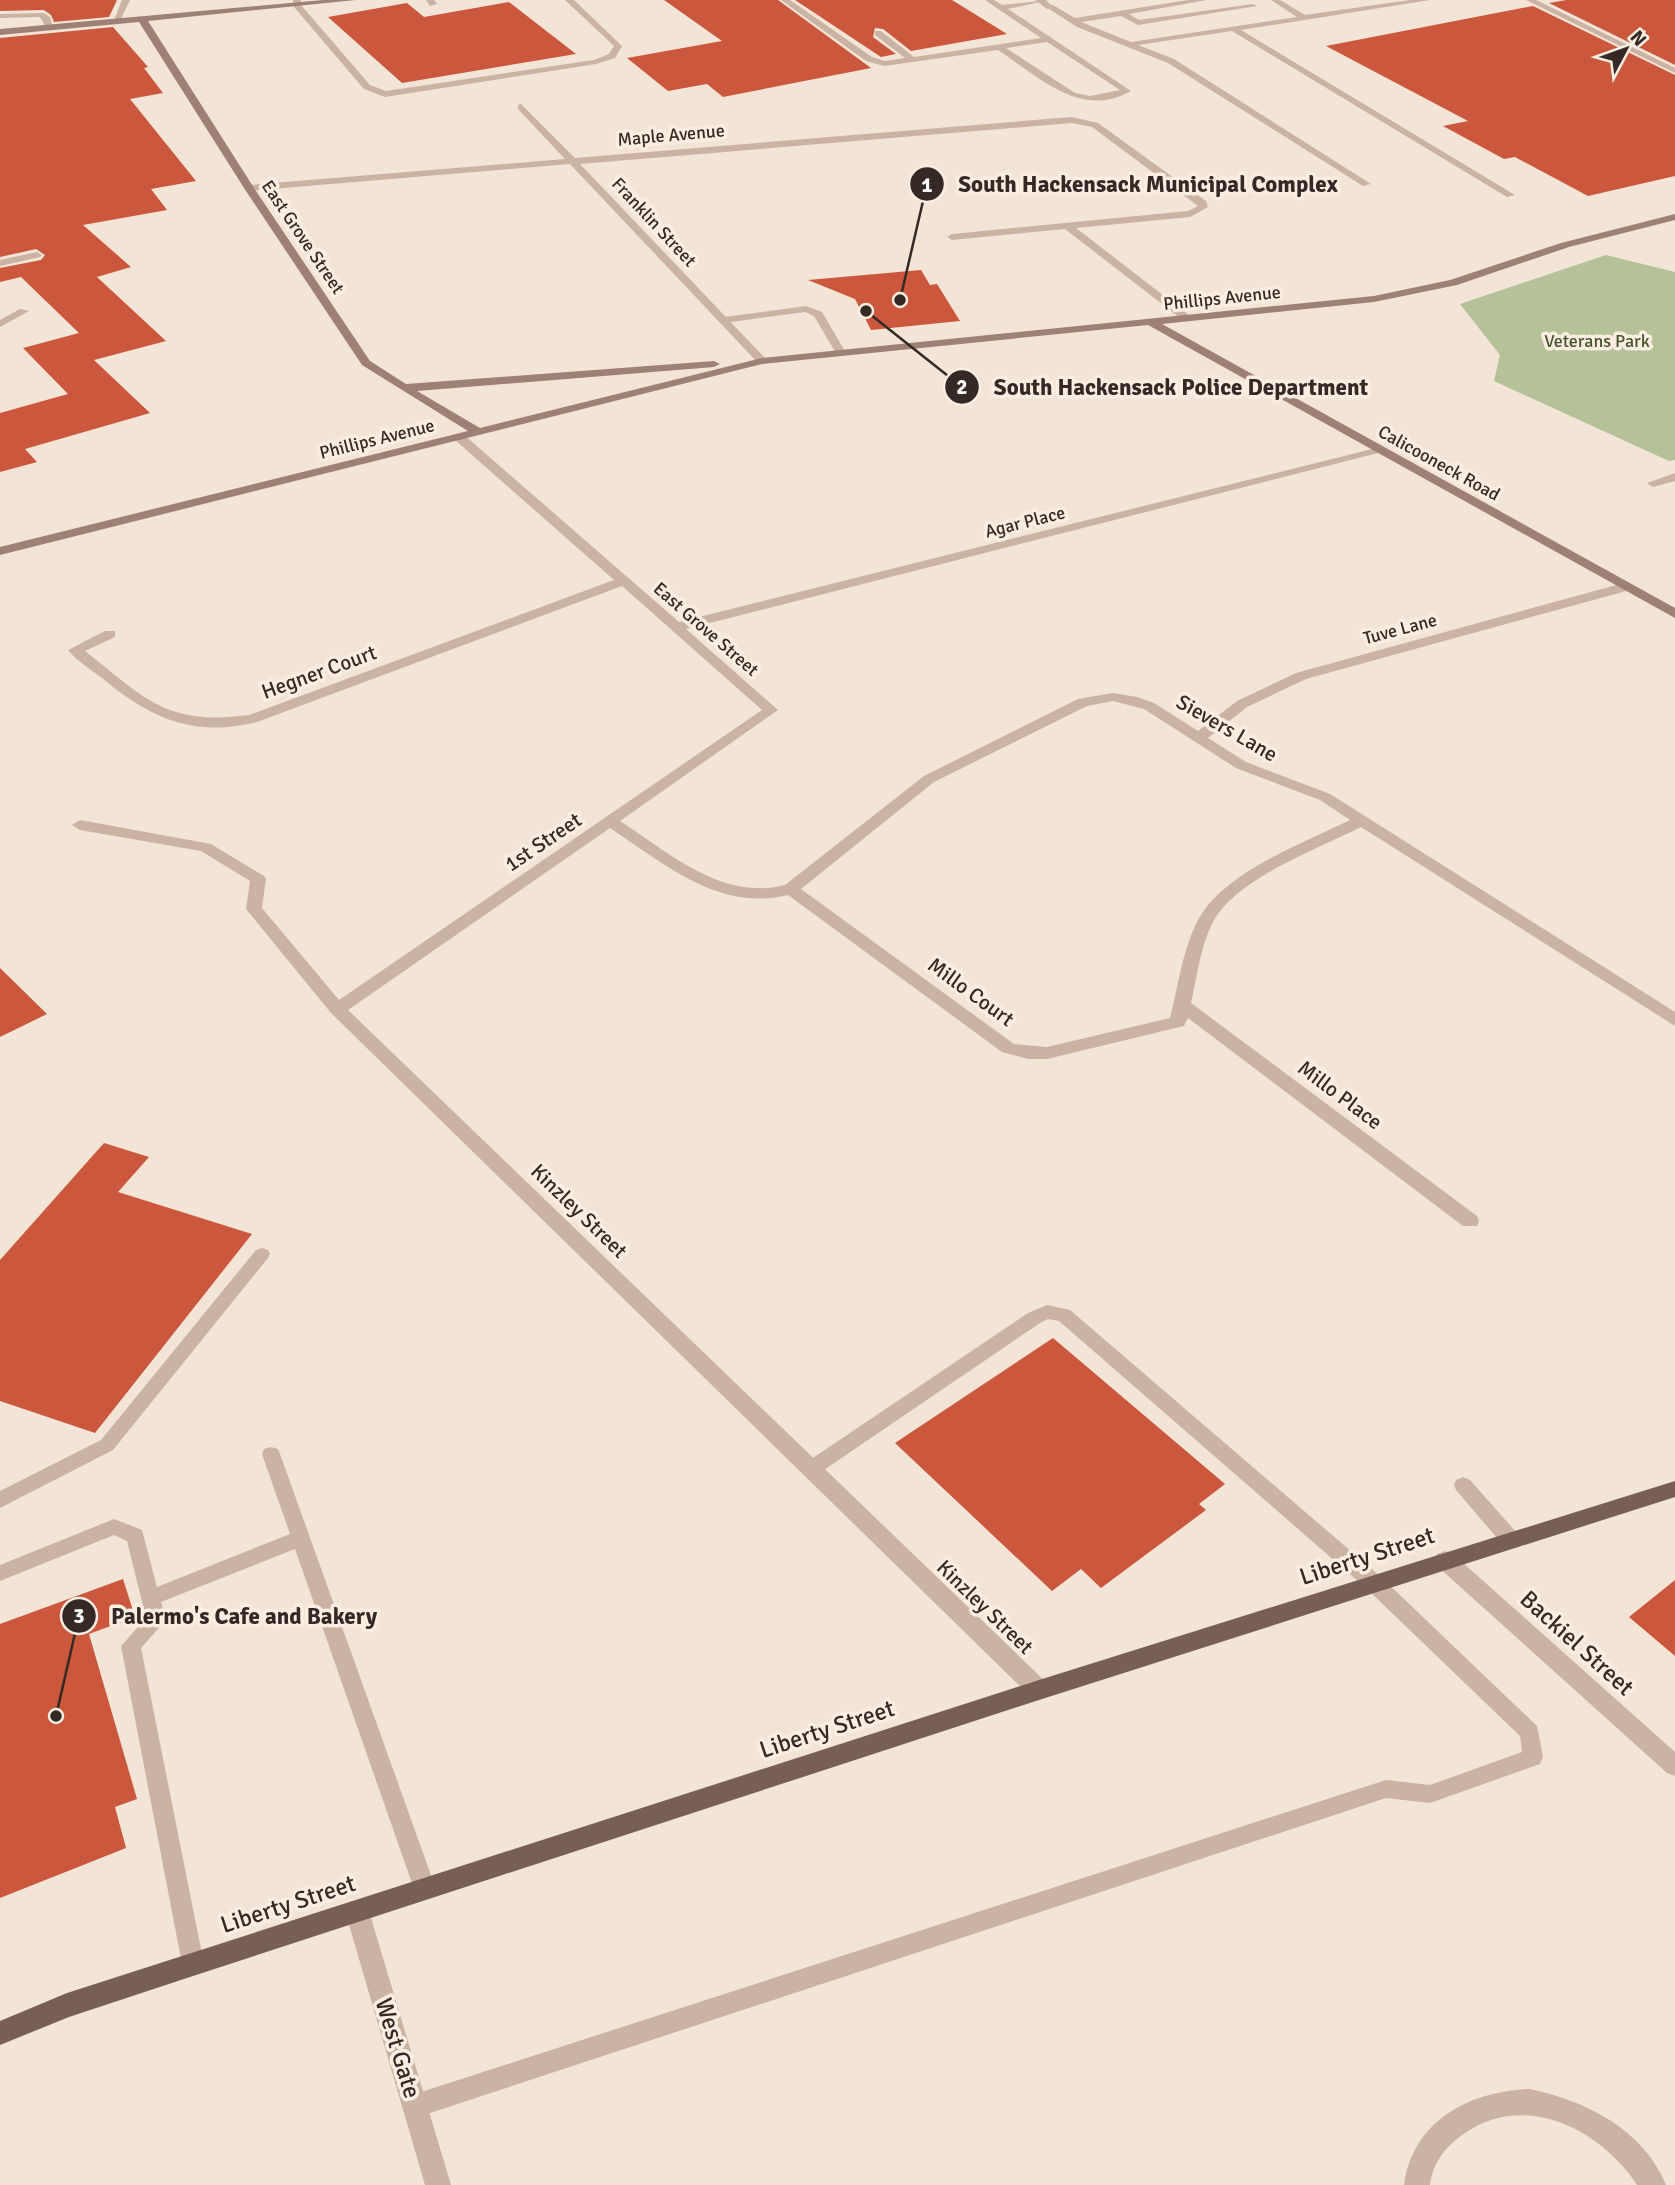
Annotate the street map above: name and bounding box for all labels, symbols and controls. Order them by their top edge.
north arrow [1591,14,1661,84]
text: N [1625,26,1651,51]
street label: Maple Avenue [616,119,726,151]
callout: South Hackensack Municipal Complex [909,162,1352,206]
text: South Hackensack Municipal Complex [958,170,1339,199]
text: 1 [921,172,933,198]
street label: Franklin Street [607,173,701,271]
street label: East Grove Street [257,176,349,298]
street label: Phillips Avenue [1162,281,1282,315]
park label: Veterans Park [1544,330,1650,352]
callout: South Hackensack Police Department [945,365,1382,409]
text: South Hackensack Police Department [994,373,1369,402]
text: 2 [956,374,968,400]
street label: Phillips Avenue [317,414,437,464]
street label: Calicooneck Road [1374,420,1504,506]
street label: Agar Place [983,501,1067,543]
street label: East Grove Street [649,577,763,681]
street label: Tuve Lane [1361,609,1439,649]
street label: Hegner Court [258,639,380,705]
street label: Sievers Lane [1172,689,1282,767]
street label: 1st Street [500,807,586,877]
street label: Millo Court [923,952,1019,1032]
street label: Millo Place [1293,1055,1387,1135]
street label: Kinzley Street [525,1158,633,1264]
street label: Liberty Street [1296,1520,1438,1592]
street label: Kinzley Street [931,1554,1039,1660]
street label: Backiel Street [1514,1584,1640,1702]
callout: Palermo's Cafe and Bakery [62,1594,391,1638]
text: Palermo's Cafe and Bakery [111,1602,378,1631]
text: 3 [73,1603,85,1629]
street label: Liberty Street [756,1693,898,1765]
street label: Liberty Street [217,1868,359,1940]
street label: West Gate [369,1994,427,2102]

